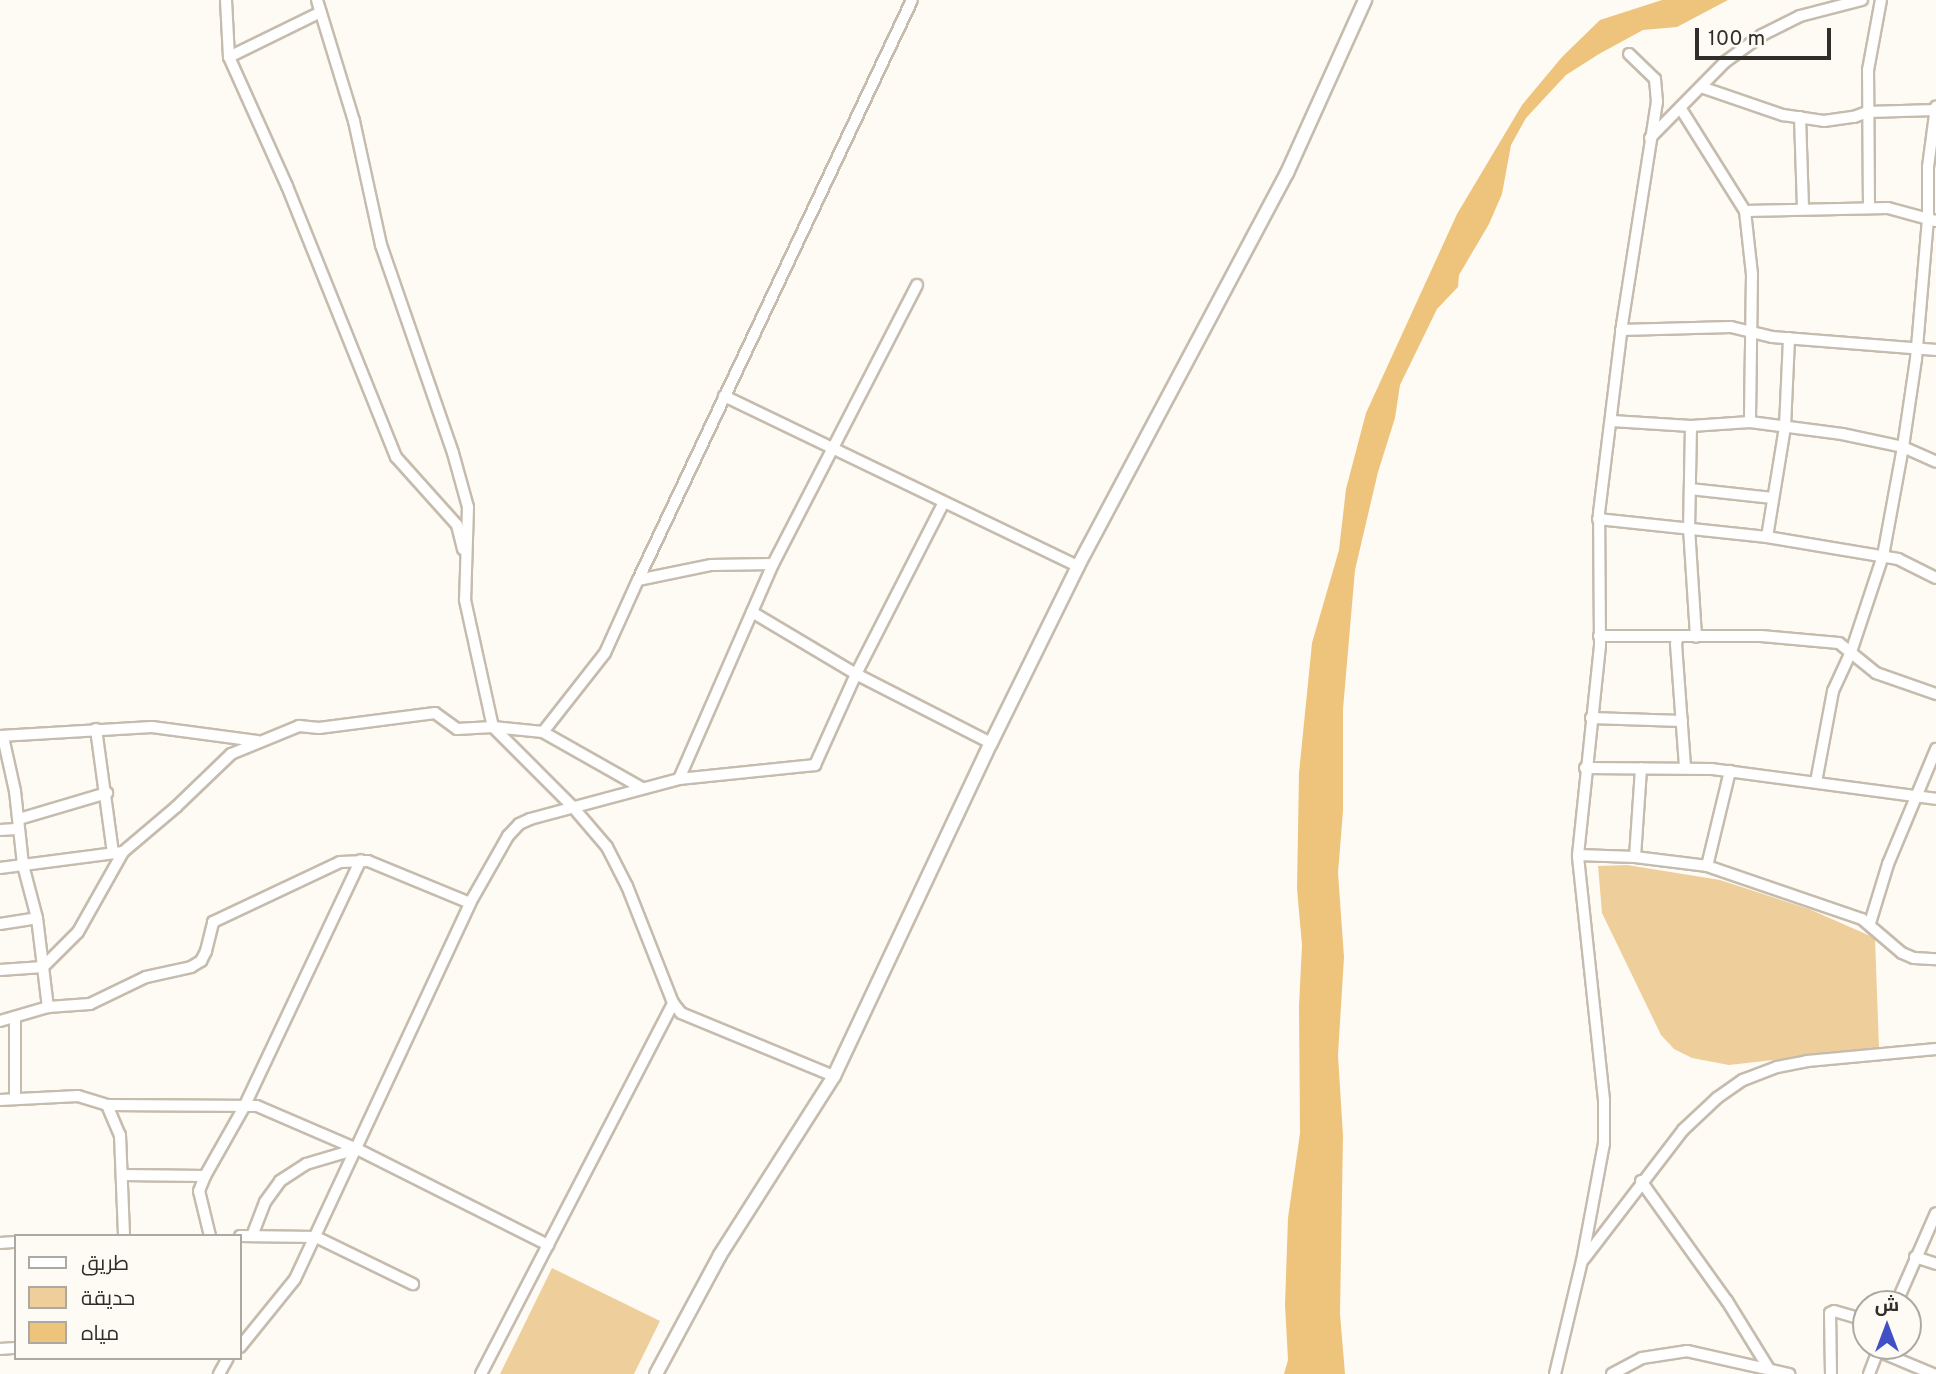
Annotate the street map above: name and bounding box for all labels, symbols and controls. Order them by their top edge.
scale bar [1698,14,1834,58]
text: 100 m [1708,26,1765,53]
legend [14,1234,242,1360]
text: طريق [81,1251,129,1278]
text: حديقة [81,1286,135,1313]
north arrow [1852,1290,1922,1360]
text: ش [1875,1294,1899,1318]
text: مياه [81,1321,119,1348]

